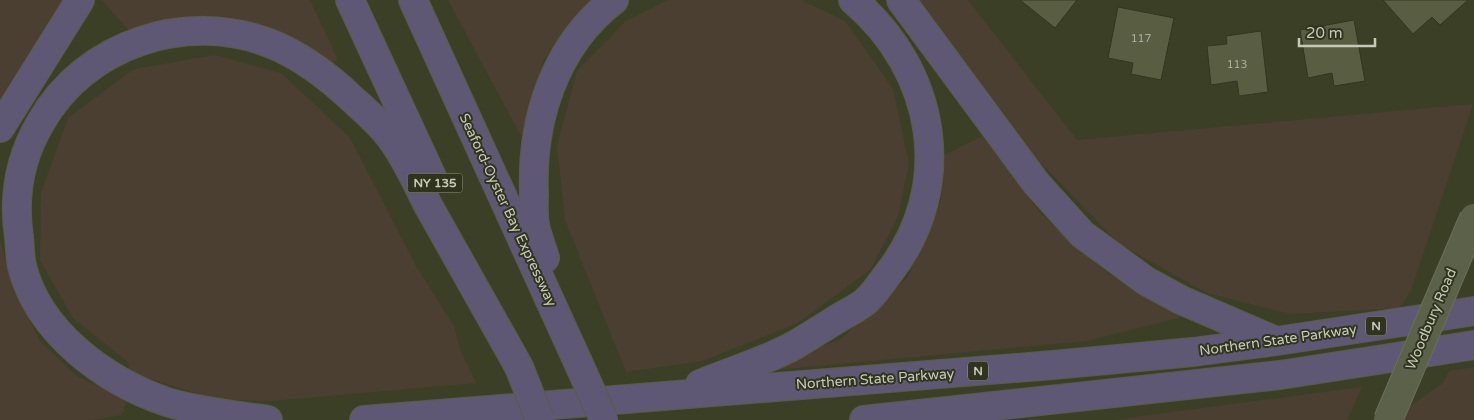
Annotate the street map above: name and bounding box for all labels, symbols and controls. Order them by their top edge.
scale bar [1299,15,1375,47]
text: 20 m [1306,24,1343,42]
house number: 117 [1131,32,1151,45]
house number: 113 [1227,58,1247,71]
street label: Seaford-Oyster Bay Expressway [456,111,560,310]
road number: NY 135 [408,174,462,192]
street label: Woodbury Road [1402,266,1460,372]
road number: N [1366,316,1386,336]
street label: Northern State Parkway [1198,320,1358,359]
road number: N [968,362,988,381]
street label: Northern State Parkway [795,365,955,393]

